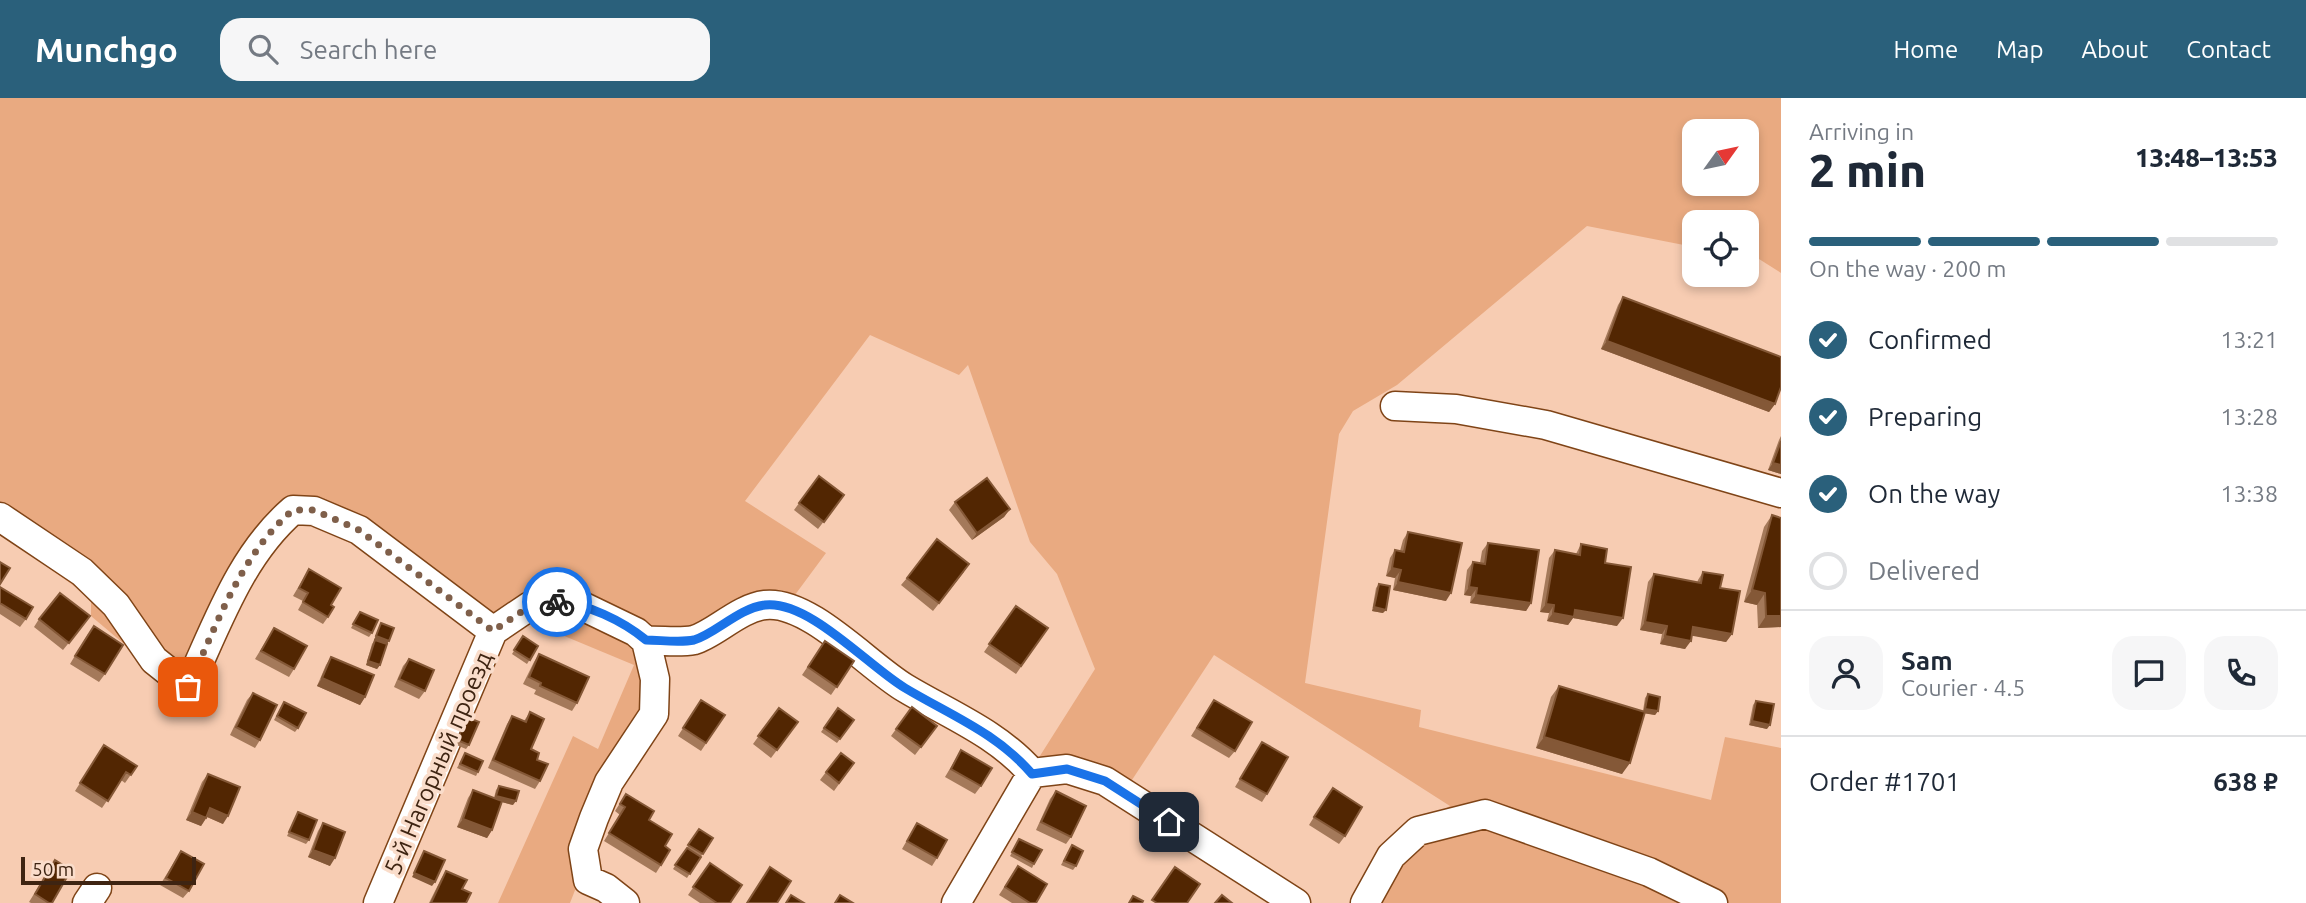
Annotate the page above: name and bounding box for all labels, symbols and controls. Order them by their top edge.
search box [220,18,710,81]
icon: search [244,30,282,68]
text: Munchgo [35,31,178,68]
text: Search here [300,35,437,64]
text: Home [1893,36,1958,63]
text: Map [1996,36,2043,63]
text: About [2081,36,2148,63]
text: Contact [2186,36,2271,63]
north arrow [1682,119,1759,196]
map controls [1682,119,1759,287]
text: Arriving in [1809,119,1914,144]
text: 13:48–13:53 [2135,143,2278,172]
text: 2 min [1809,144,1926,196]
button: locate [1682,210,1759,287]
text: On the way · 200 m [1809,256,2006,281]
icon: check [1809,321,1847,359]
text: Confirmed [1868,325,1992,354]
text: 13:21 [2220,327,2278,352]
icon: check [1809,398,1847,436]
text: Preparing [1868,402,1982,431]
text: 13:28 [2220,404,2278,429]
icon: check [1809,475,1847,513]
text: On the way [1868,479,2000,508]
text: 13:38 [2220,481,2278,506]
text: Delivered [1868,556,1980,585]
courier [522,567,592,637]
icon: bike [538,583,576,621]
button: person [1809,636,1883,710]
button: chat [2112,636,2186,710]
button: phone [2204,636,2278,710]
text: Sam [1901,646,1953,675]
street label: 5-й Нагорный проезд [379,648,497,878]
pin [158,657,218,717]
icon: bag [169,668,207,706]
text: Courier · 4.5 [1901,675,2025,700]
text: Order #1701 [1809,767,1960,796]
text: 638 ₽ [2213,767,2278,796]
pin [1139,792,1199,852]
icon: home [1150,803,1188,841]
scale bar [21,854,196,886]
text: 50 m [32,858,74,880]

